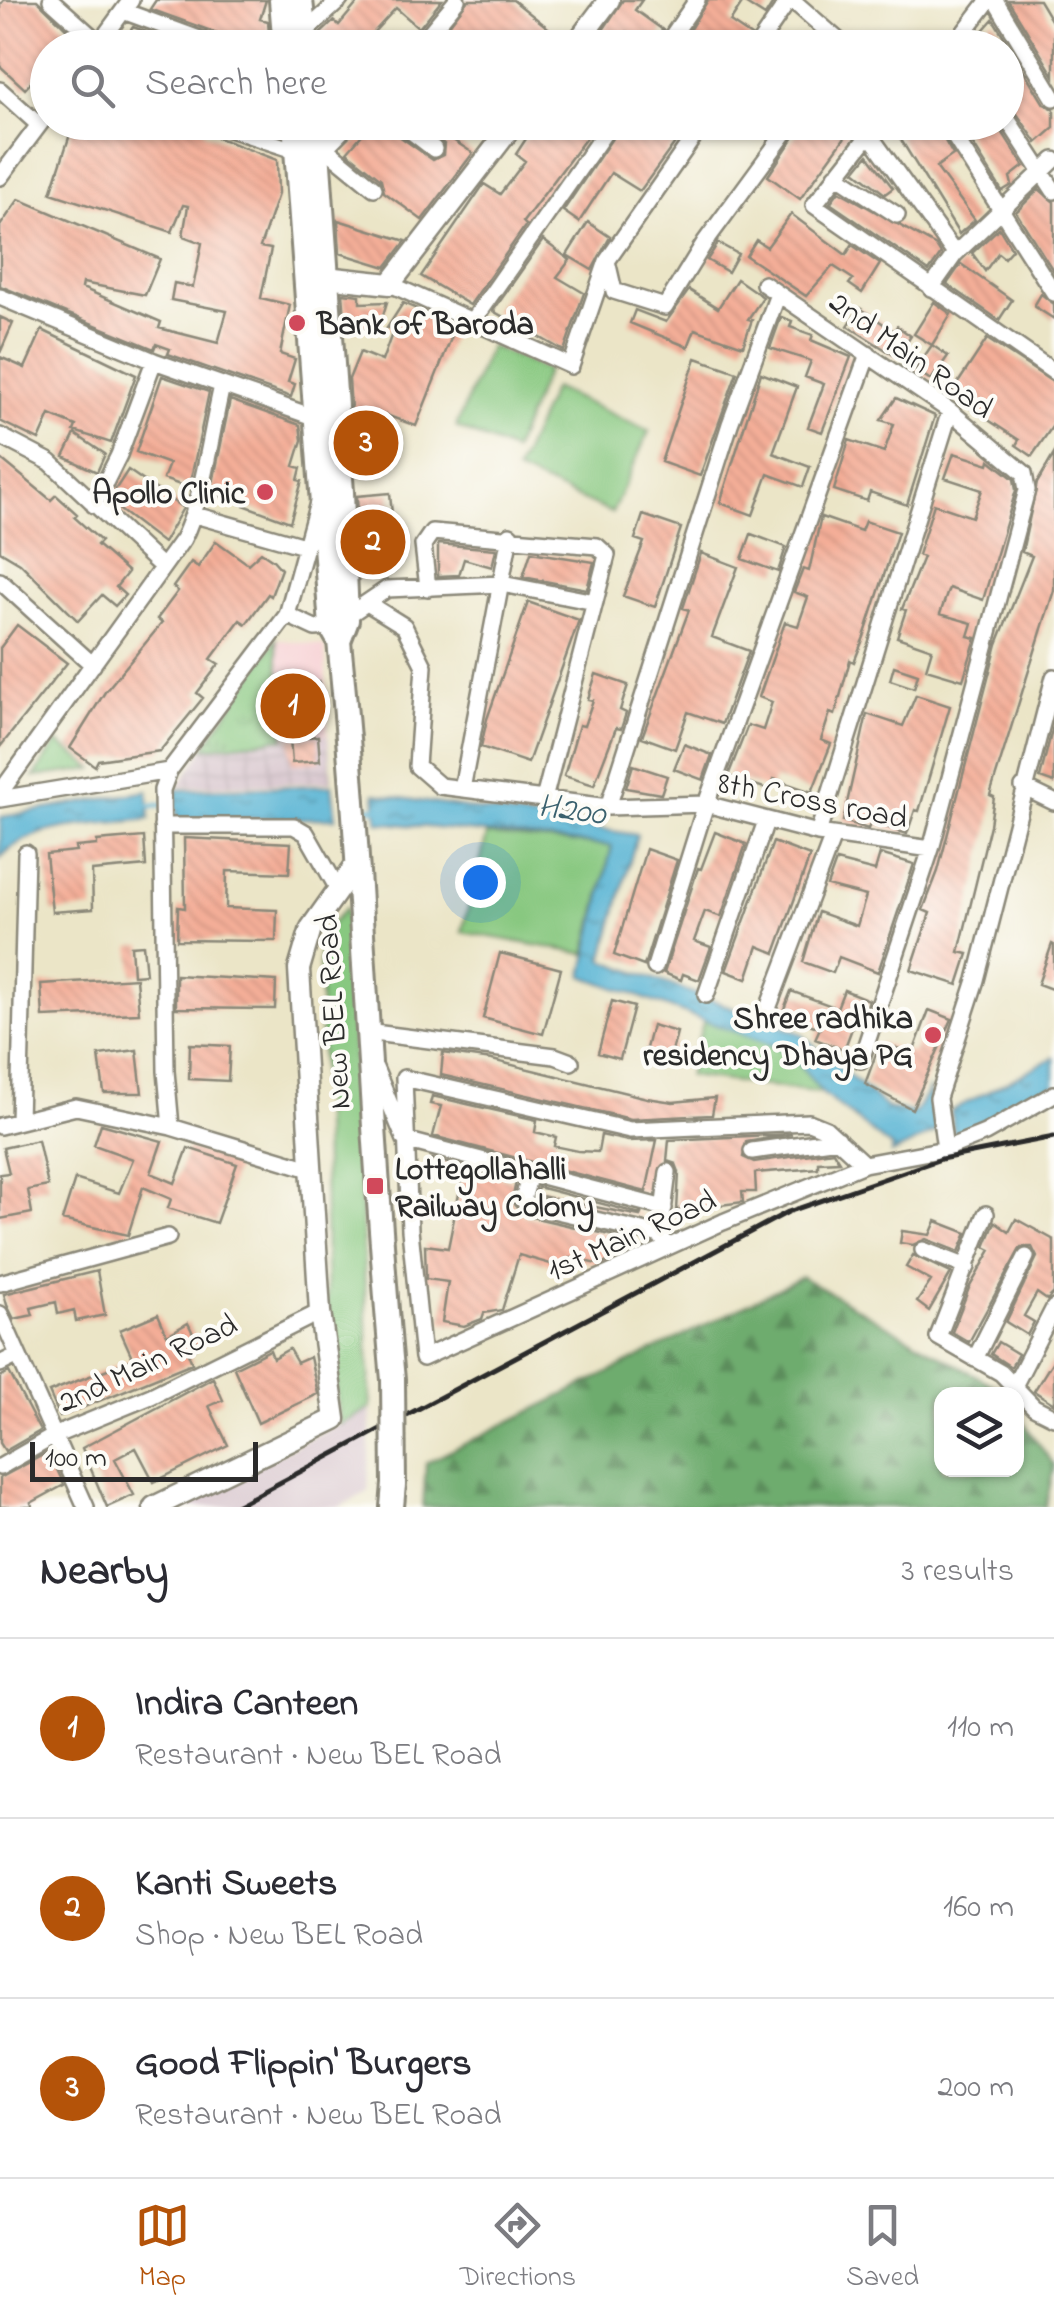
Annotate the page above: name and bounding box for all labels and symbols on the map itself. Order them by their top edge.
street label: 2nd Main Road [818,281,1002,433]
place label: Bank of Baroda [315,303,534,350]
marker: Bank of Baroda [286,312,308,334]
pin: 3 [334,406,398,480]
place label: Apollo Clinic [92,472,246,519]
marker: Apollo Clinic [254,481,276,503]
pin: 2 [340,504,406,580]
pin: 1 [260,668,326,744]
street label: 8th Cross road [713,761,911,844]
water label: H200 [535,782,610,841]
your location [455,857,506,908]
street label: New BEL Road [305,913,366,1111]
place label: Shree radhika residency Dhaya PG [643,997,913,1082]
marker: Shree radhika residency Dhaya PG [922,1024,944,1046]
place label: Lottegollahalli Railway Colony [395,1148,594,1233]
marker: Lottegollahalli Railway Colony [364,1175,386,1197]
street label: 1st Main Road [540,1179,725,1295]
street label: 2nd Main Road [51,1303,246,1427]
scale bar [30,1437,258,1482]

